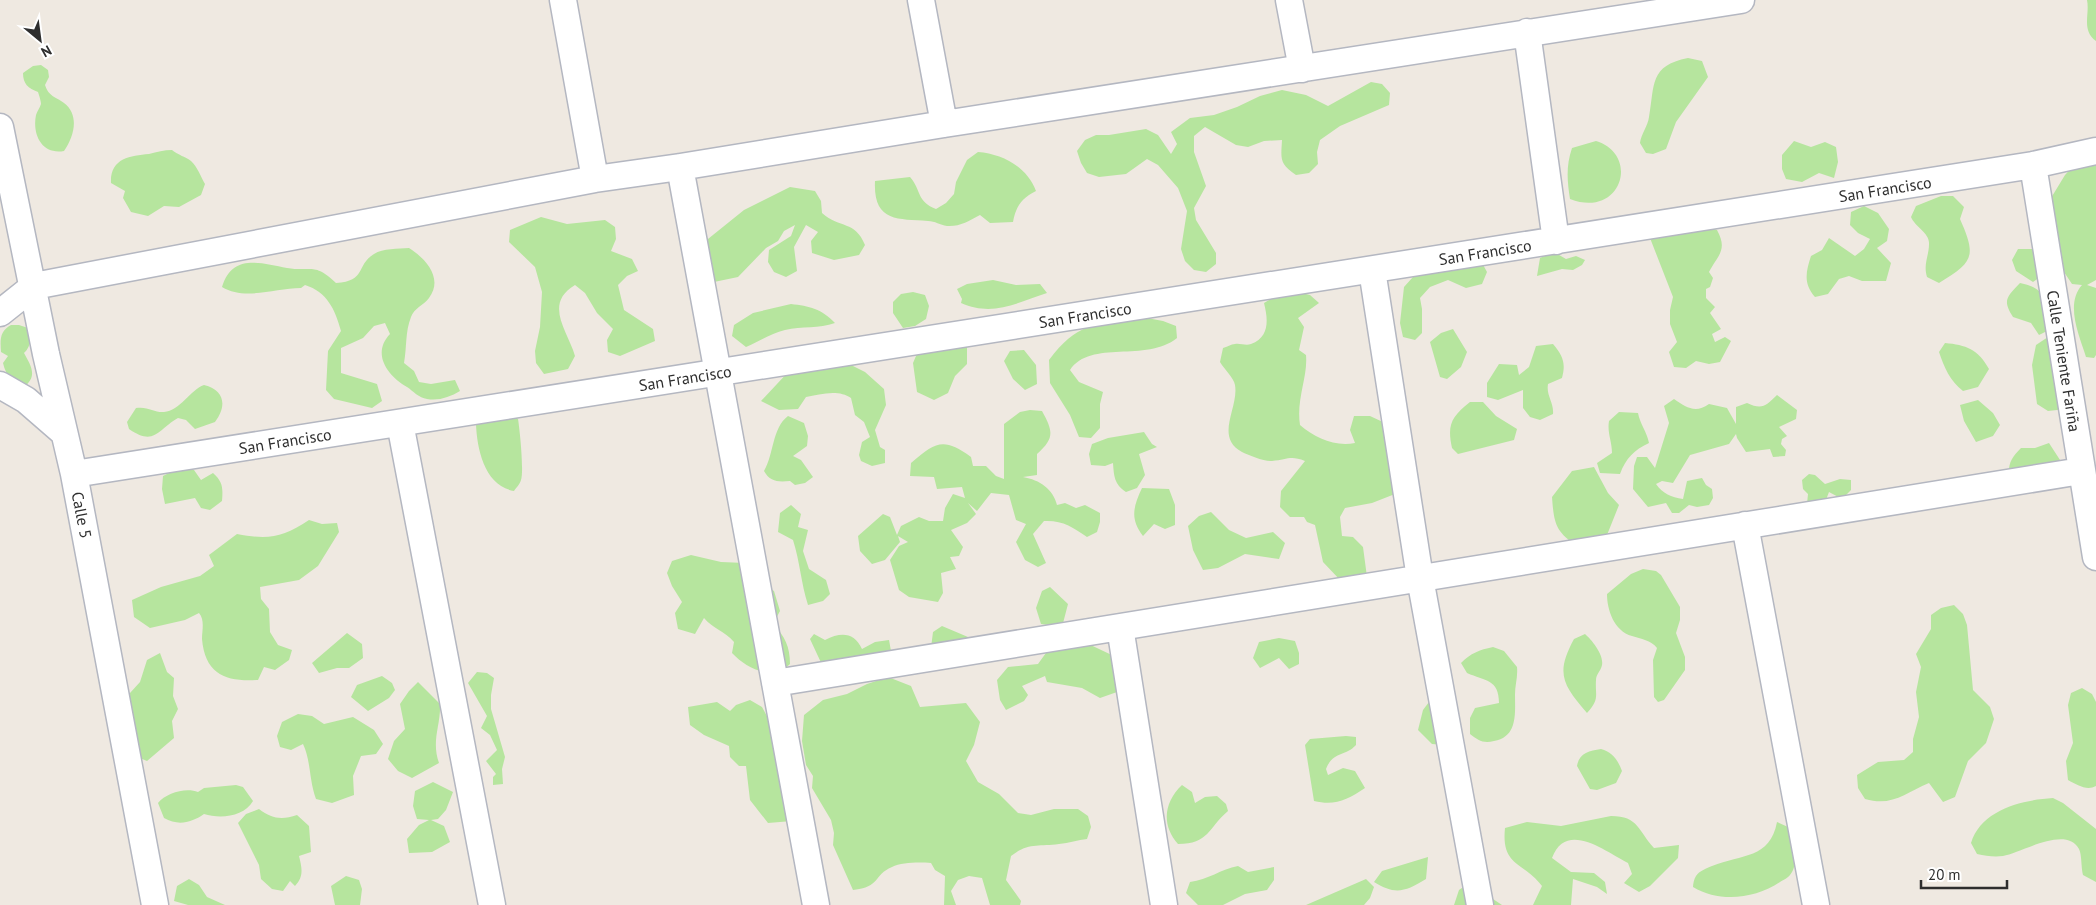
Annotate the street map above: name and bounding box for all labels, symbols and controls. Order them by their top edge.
north arrow [15,15,65,65]
text: N [38,41,55,61]
street label: San Francisco [1837,172,1933,206]
street label: San Francisco [1437,235,1533,269]
street label: Calle Teniente Fariña [2043,289,2085,433]
street label: San Francisco [1037,298,1133,332]
street label: San Francisco [637,361,733,395]
street label: San Francisco [237,424,333,458]
street label: Calle 5 [68,490,96,540]
scale bar [1921,858,2007,890]
text: 20 m [1928,865,1961,884]

